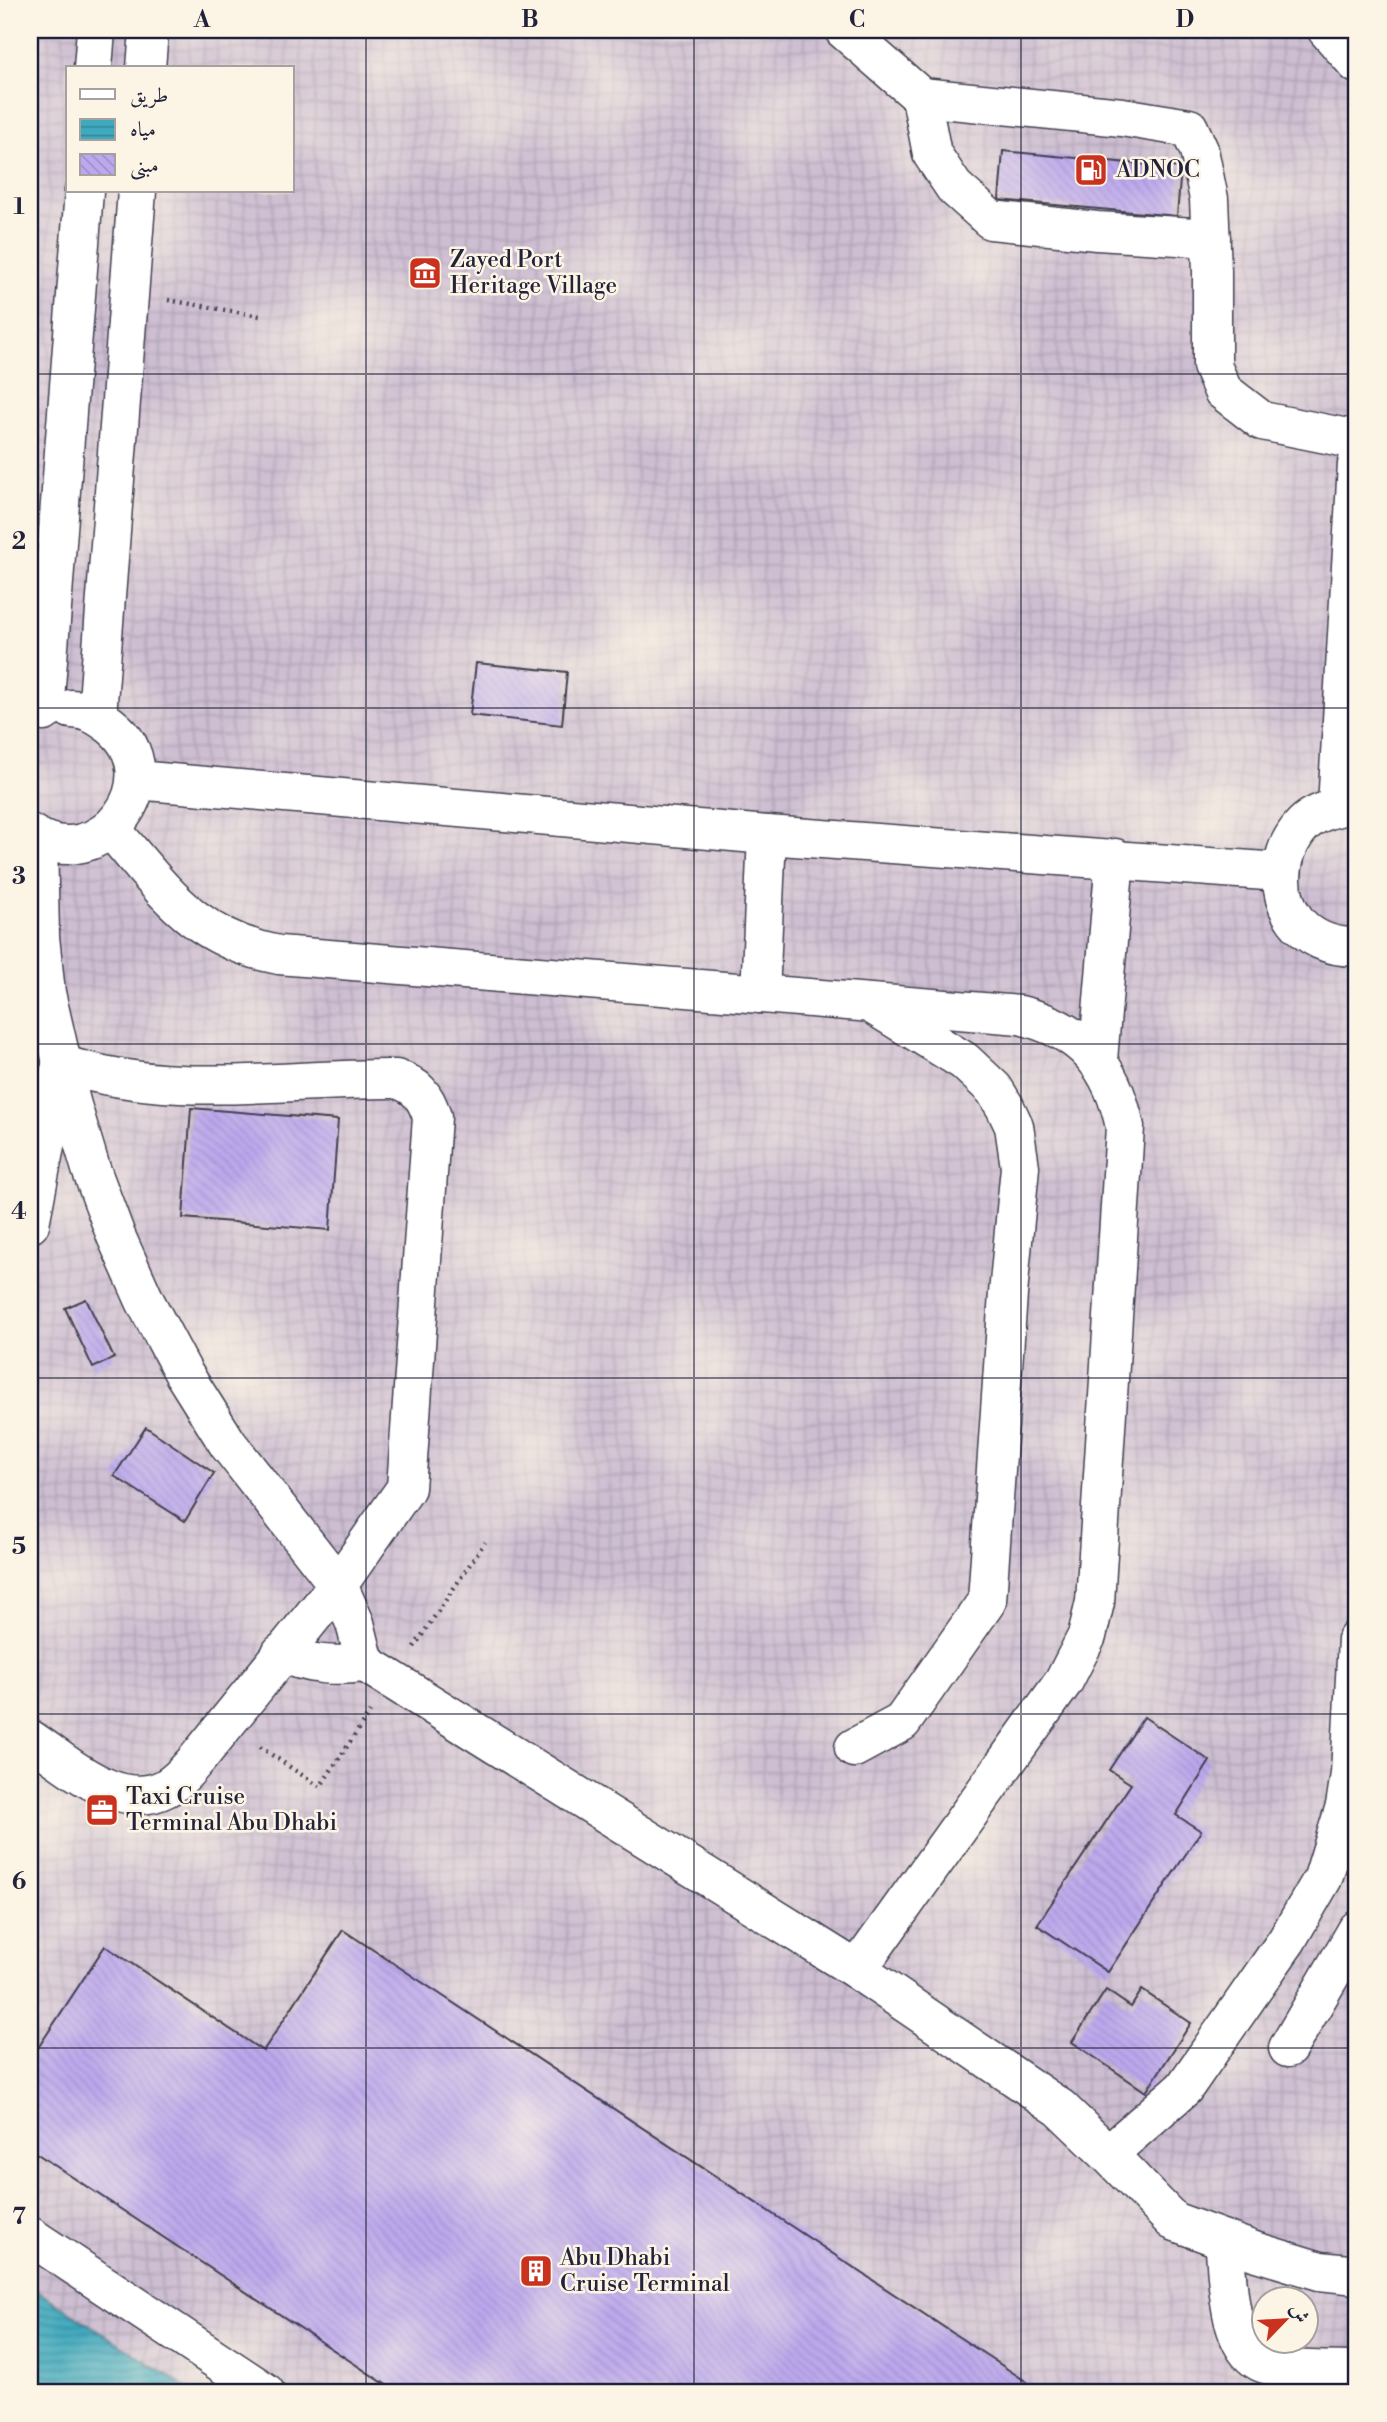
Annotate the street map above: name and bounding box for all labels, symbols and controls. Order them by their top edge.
text: A [193,6,211,34]
text: B [521,6,539,34]
text: C [849,6,865,34]
text: D [1176,6,1194,34]
legend [66,66,294,192]
text: طريق [130,83,168,109]
text: مياه [130,117,156,143]
fuel station icon: ADNOC [1072,151,1110,189]
text: مبنى [130,153,159,180]
place label: ADNOC [1115,156,1200,184]
text: 1 [13,193,25,221]
place label: Zayed Port Heritage Village [450,246,617,300]
museum icon: Zayed Port Heritage Village [406,254,444,292]
text: 2 [12,528,26,556]
text: 3 [12,863,26,891]
text: 4 [11,1198,27,1226]
text: 5 [12,1533,26,1561]
place label: Taxi Cruise Terminal Abu Dhabi [126,1783,337,1837]
office icon: Taxi Cruise Terminal Abu Dhabi [83,1791,121,1829]
text: 6 [12,1868,26,1896]
text: 7 [12,2203,26,2231]
place label: Abu Dhabi Cruise Terminal [559,2244,730,2298]
building icon: Abu Dhabi Cruise Terminal [517,2252,555,2290]
north arrow [1250,2286,1320,2356]
text: ش [1285,2300,1314,2327]

